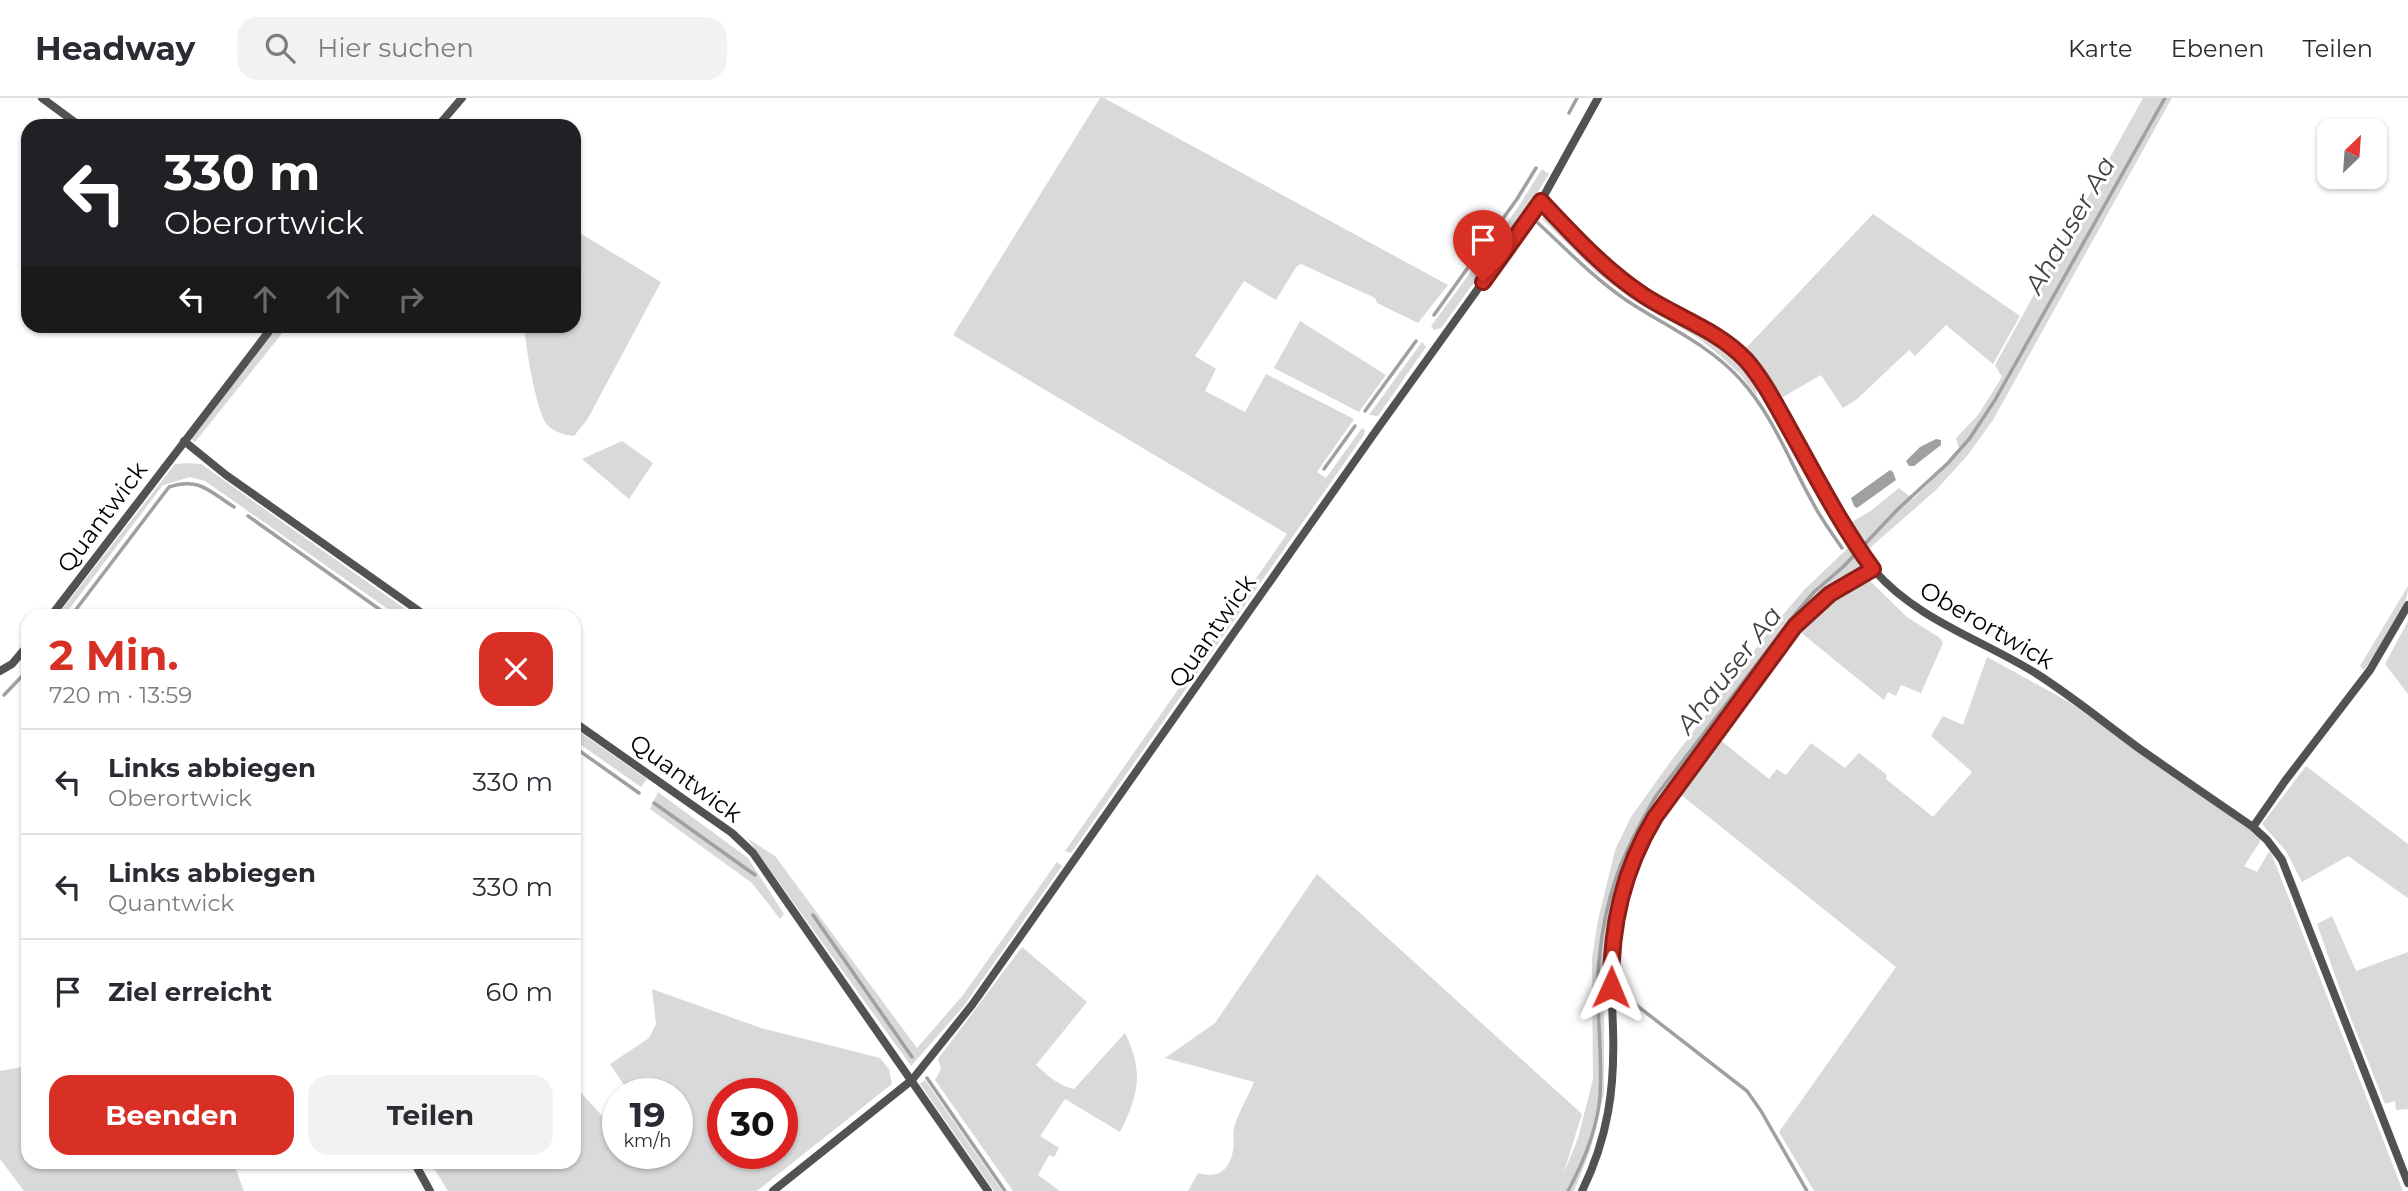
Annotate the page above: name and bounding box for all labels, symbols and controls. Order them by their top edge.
search box [237,17,727,80]
text: Headway [35,28,195,68]
icon: search [261,29,299,67]
text: Hier suchen [317,32,474,64]
text: Karte [2068,34,2133,63]
text: Ebenen [2171,34,2264,63]
text: Teilen [2302,34,2373,63]
north arrow [2317,119,2387,189]
map controls [2317,119,2387,189]
text: 330 m [164,143,320,202]
icon: left [49,147,140,238]
water label: Ahauser Aa [2017,151,2122,301]
text: Oberortwick [164,203,364,242]
pin [1453,210,1513,282]
icon: arrive [1464,221,1502,259]
icon: left [173,280,211,318]
icon: ahead [246,280,284,318]
icon: ahead [319,280,357,318]
icon: right [392,280,430,318]
street label: Quantwick [51,455,154,578]
street label: Quantwick [1162,568,1262,693]
street label: Oberortwick [1915,575,2060,675]
water label: Ahauser Aa [1668,600,1789,742]
text: 2 Min. [49,629,178,681]
button: close [479,632,553,706]
text: 720 m · 13:59 [49,681,192,709]
street label: Quantwick [624,728,748,829]
text: Links abbiegen [108,752,316,784]
icon: left [49,763,87,801]
text: 330 m [472,766,553,798]
text: Oberortwick [108,784,252,812]
text: Links abbiegen [108,857,316,889]
icon: left [49,868,87,906]
text: 330 m [472,871,553,903]
text: Quantwick [108,889,234,917]
position arrow [1574,950,1648,1024]
icon: arrive [49,973,87,1011]
text: Ziel erreicht [108,976,272,1008]
text: 60 m [486,976,553,1008]
button: Beenden [49,1075,294,1155]
button: Teilen [308,1075,553,1155]
speed limit sign: 30 [707,1078,798,1169]
text: 19 [629,1093,666,1136]
text: km/h [623,1130,672,1152]

